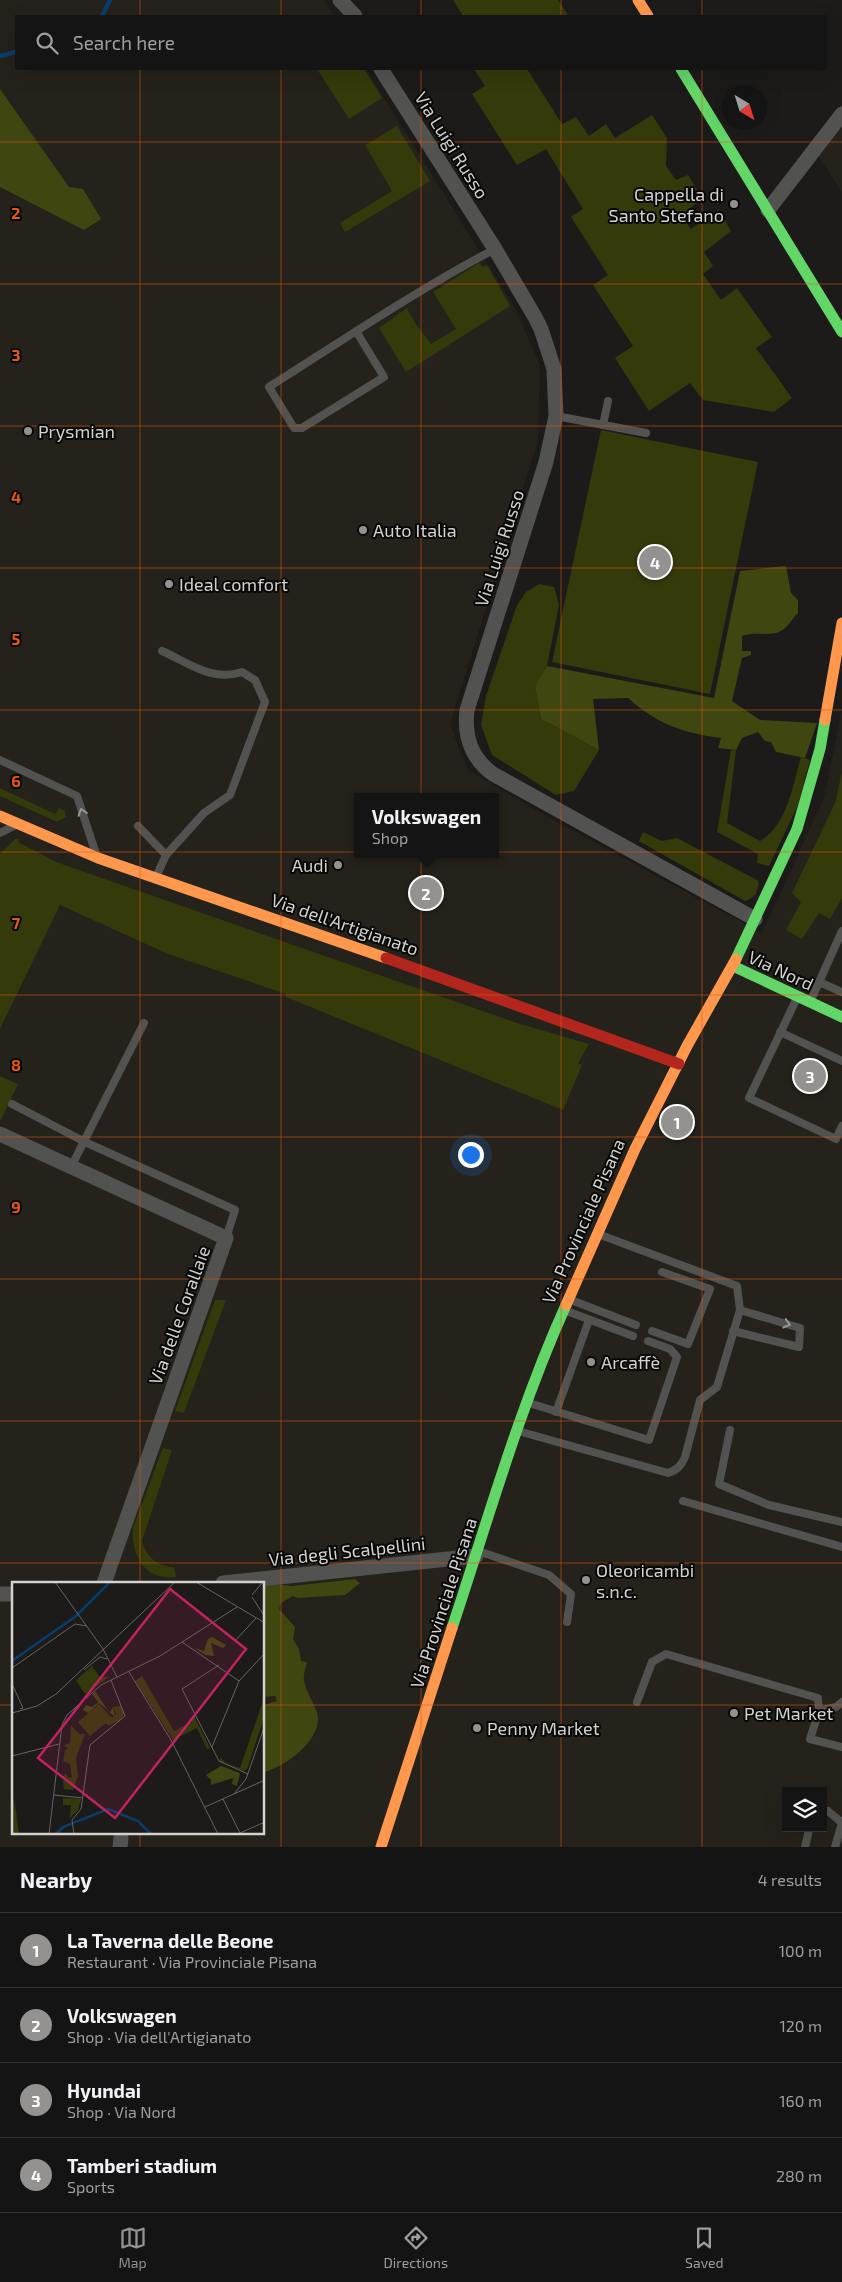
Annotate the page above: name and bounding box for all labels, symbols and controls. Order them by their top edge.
search box [15,15,827,70]
icon: search [33,29,61,57]
text: Search here [73,31,175,54]
north arrow [722,85,767,130]
street label: Via Luigi Russo [410,88,494,202]
place label: Cappella di Santo Stefano [609,183,724,226]
marker: Cappella di Santo Stefano [728,198,740,210]
text: 2 [11,203,21,222]
text: 3 [11,345,21,364]
place label: Prysmian [38,420,115,442]
marker: Prysmian [22,425,34,437]
text: 4 [11,487,21,506]
street label: Via Luigi Russo [470,487,528,609]
place label: Auto Italia [373,519,457,541]
marker: Auto Italia [357,524,369,536]
pin: 4 [639,543,671,581]
place label: Ideal comfort [179,573,288,595]
marker: Ideal comfort [163,578,175,590]
text: 5 [12,629,21,648]
text: 6 [11,771,21,790]
popup [354,793,499,858]
text: Volkswagen [372,805,481,828]
one-way arrow [78,808,88,817]
text: Shop [372,828,408,847]
place label: Audi [292,854,328,876]
marker: Audi [332,859,344,871]
pin: 2 [410,874,442,912]
street label: Via dell'Artigianato [268,888,422,960]
text: 7 [12,913,21,932]
street label: Via Nord [745,945,817,995]
text: 8 [11,1055,21,1074]
pin: 3 [794,1057,826,1095]
pin: 1 [661,1103,693,1141]
street label: Via Provinciale Pisana [537,1135,629,1307]
your location [458,1142,484,1168]
text: 9 [11,1197,21,1216]
street label: Via delle Corallaie [144,1243,214,1387]
one-way arrow [782,1318,790,1328]
place label: Arcaffè [601,1351,660,1373]
marker: Arcaffè [585,1356,597,1368]
street label: Via Provinciale Pisana [405,1515,481,1691]
street label: Via degli Scalpellini [268,1532,426,1570]
place label: Oleoricambi s.n.c. [596,1559,694,1602]
marker: Oleoricambi s.n.c. [580,1574,592,1586]
inset map [12,1582,265,1834]
place label: Pet Market [744,1702,833,1724]
marker: Pet Market [728,1707,740,1719]
place label: Penny Market [487,1717,600,1739]
marker: Penny Market [471,1722,483,1734]
map controls [782,1787,827,1832]
button: layers [782,1787,827,1832]
text: Nearby [20,1867,92,1892]
text: 4 results [758,1870,822,1889]
text: La Taverna delle Beone [67,1929,274,1952]
text: 1 [33,1941,39,1960]
text: 100 m [779,1941,822,1960]
text: Restaurant · Via Provinciale Pisana [67,1952,317,1971]
text: Volkswagen [67,2004,177,2027]
text: 2 [31,2016,41,2035]
text: 120 m [779,2016,822,2035]
text: Shop · Via dell'Artigianato [67,2027,251,2046]
text: Hyundai [67,2079,141,2102]
text: 3 [31,2091,41,2110]
text: 160 m [779,2091,822,2110]
text: Shop · Via Nord [67,2102,176,2121]
text: Tamberi stadium [67,2154,217,2177]
text: 4 [31,2166,41,2185]
text: 280 m [776,2166,822,2185]
text: Sports [67,2177,115,2196]
tab: Map [118,2224,147,2271]
tab: Directions [384,2224,448,2271]
tab: Saved [685,2224,724,2271]

